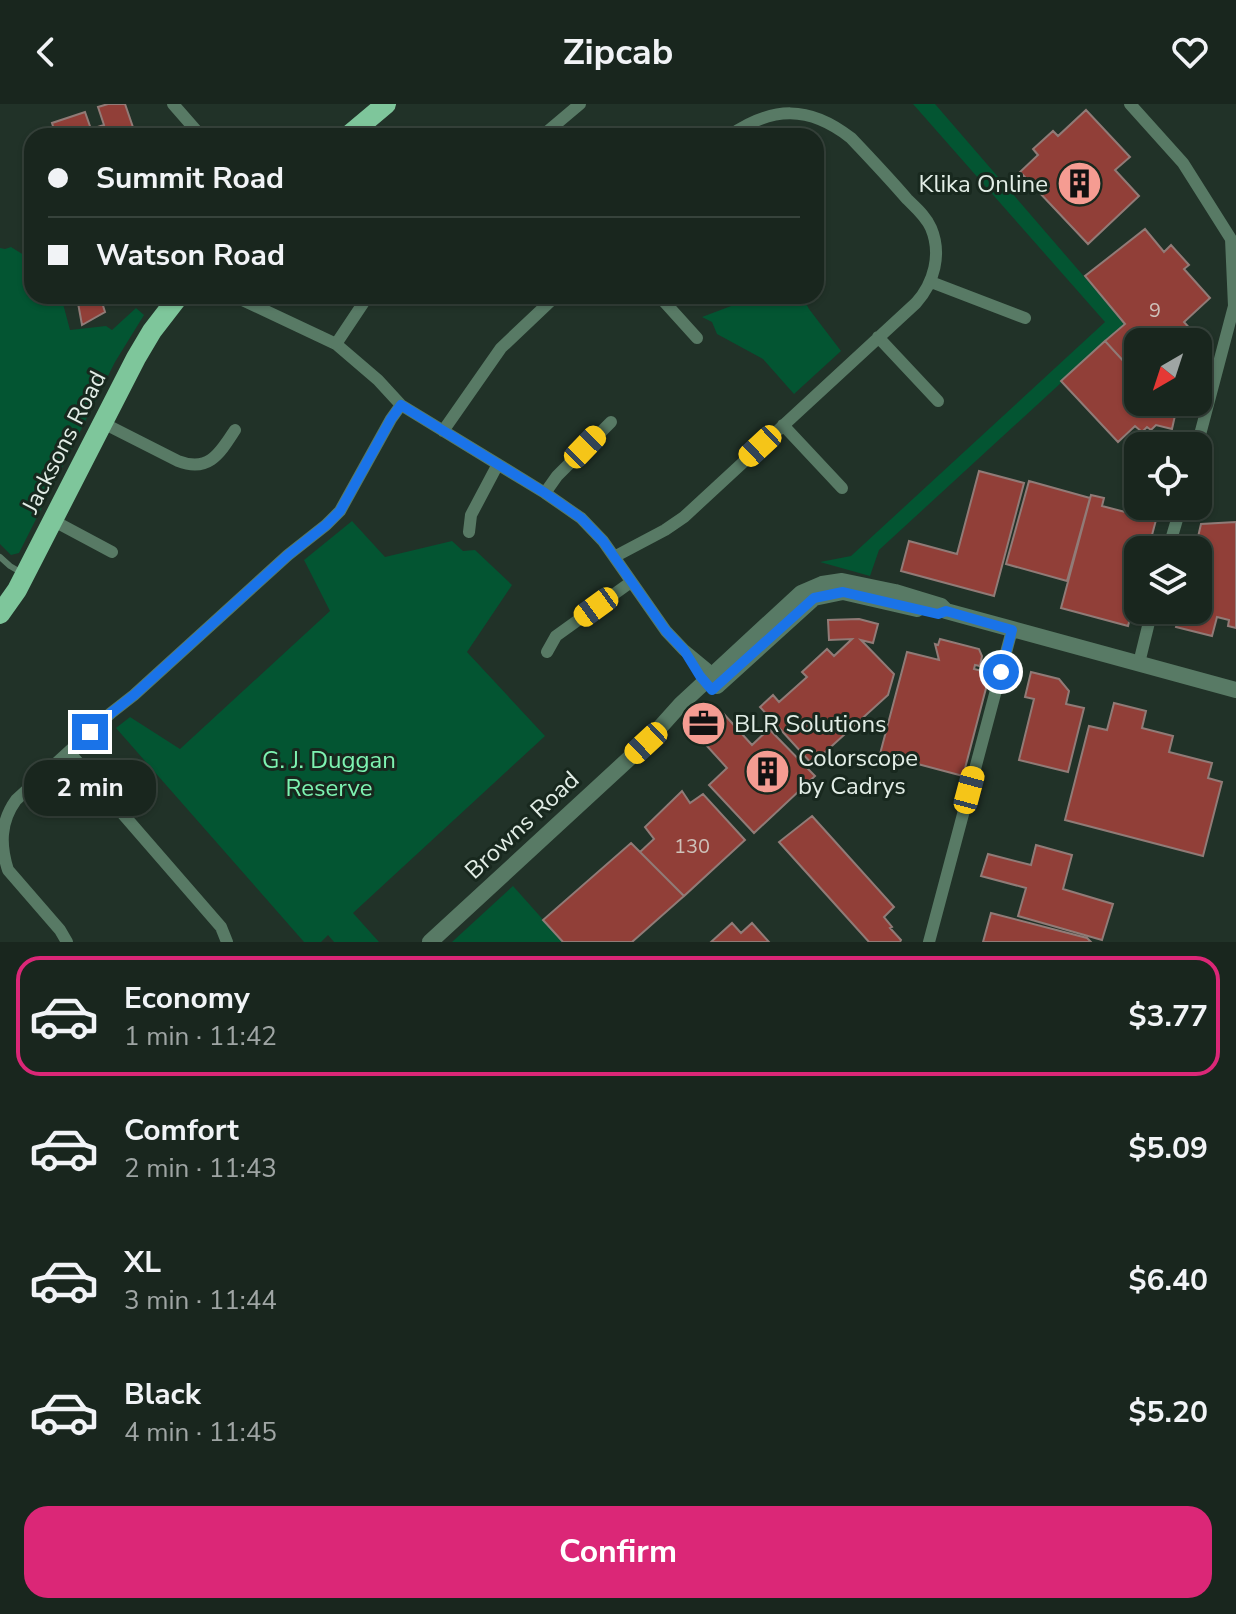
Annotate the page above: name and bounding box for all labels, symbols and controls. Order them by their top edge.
text: Zipcab [563,28,673,77]
icon: back [24,30,68,74]
icon: heart [1168,30,1212,74]
text: Summit Road [96,158,284,199]
building icon: Klika Online [1055,160,1103,208]
place label: Klika Online [918,168,1048,200]
text: Watson Road [96,235,285,276]
house number: 9 [1149,297,1161,324]
north arrow [1124,328,1212,416]
map controls [1124,328,1212,624]
street label: Jacksons Road [14,365,114,519]
car [560,421,610,473]
car [734,421,786,471]
button: locate [1124,432,1212,520]
button: layers [1124,536,1212,624]
car [570,583,622,631]
route start [983,654,1019,690]
office icon: BLR Solutions [679,700,727,748]
place label: BLR Solutions [734,708,887,740]
route end [72,714,108,750]
car [620,718,672,768]
place label: Colorscope by Cadrys [798,742,918,802]
park label: G. J. Duggan Reserve [262,744,396,804]
building icon: Colorscope by Cadrys [743,748,791,796]
callout: 2 min [24,760,156,816]
street label: Browns Road [458,764,586,886]
car [951,764,987,816]
text: 2 min [56,770,124,805]
house number: 130 [674,833,710,860]
text: Economy [124,978,250,1019]
icon: car [28,980,100,1052]
text: $3.77 [1129,996,1208,1037]
text: 1 min · 11:42 [124,1019,277,1054]
text: Comfort [124,1110,239,1151]
icon: car [28,1112,100,1184]
text: $5.09 [1129,1128,1208,1169]
text: 2 min · 11:43 [124,1151,277,1186]
text: XL [124,1242,161,1283]
icon: car [28,1244,100,1316]
text: $6.40 [1129,1260,1208,1301]
text: 3 min · 11:44 [124,1283,277,1318]
text: Black [124,1374,201,1415]
icon: car [28,1376,100,1448]
text: $5.20 [1129,1392,1208,1433]
text: 4 min · 11:45 [124,1415,277,1450]
button: Confirm [24,1506,1212,1598]

